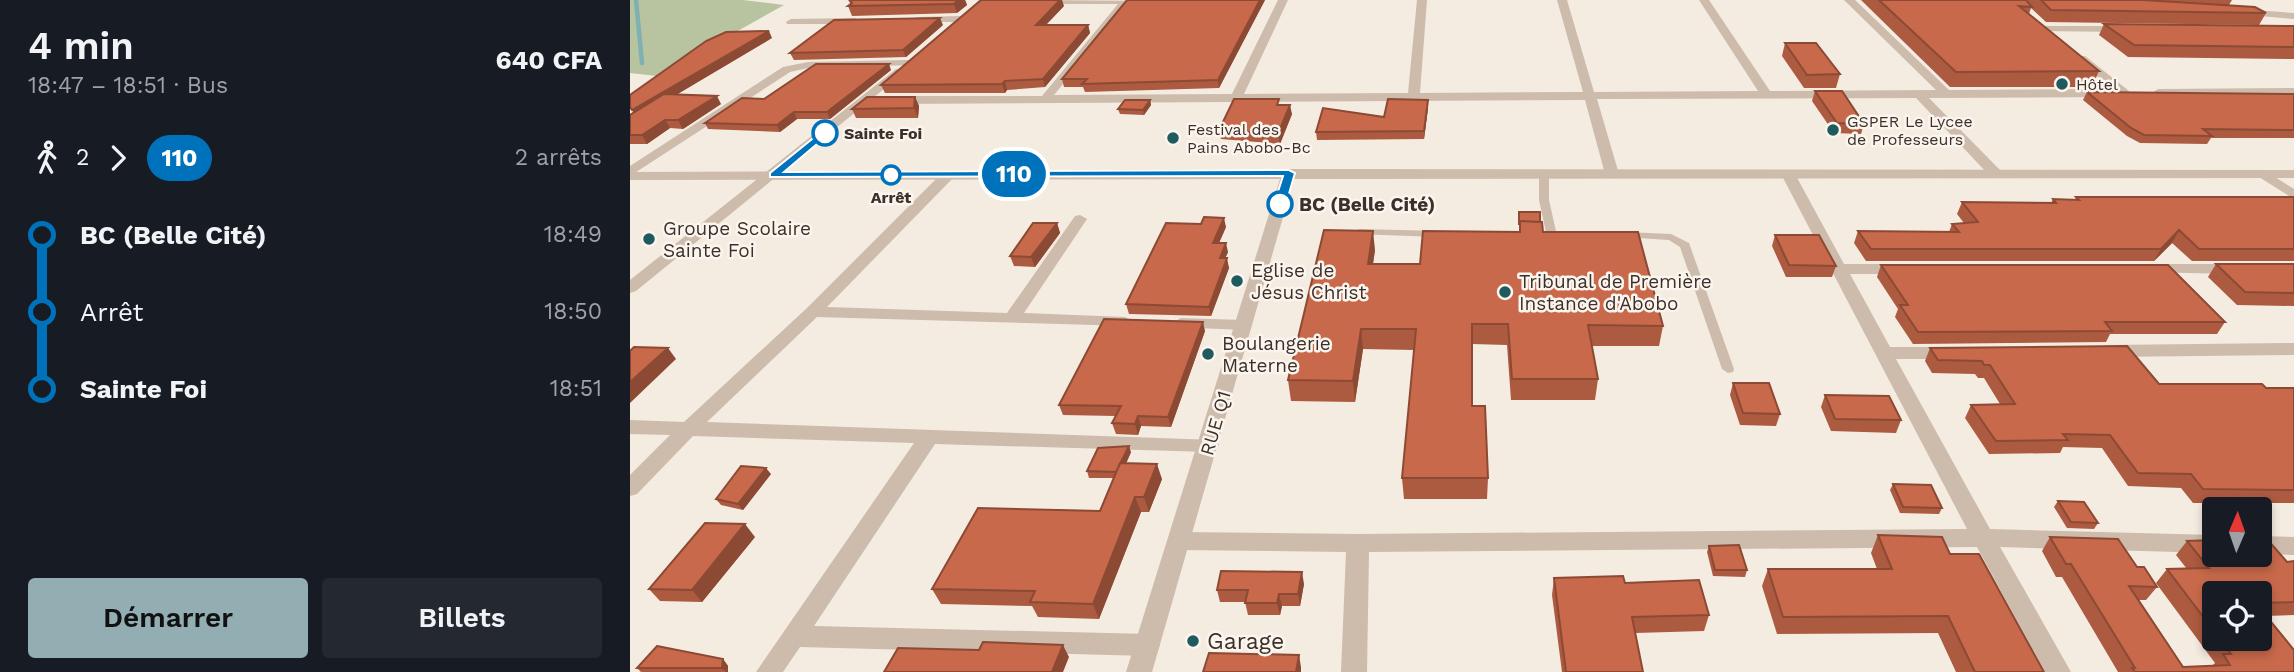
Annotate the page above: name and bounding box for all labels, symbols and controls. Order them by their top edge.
text: 4 min [28,24,134,68]
text: 640 CFA [495,45,602,75]
text: 18:47 – 18:51 · Bus [28,72,228,99]
place label: Hôtel [2076,75,2118,94]
marker: Hôtel [2054,76,2070,92]
place label: GSPER Le Lycee de Professeurs [1847,112,1973,149]
marker: Sainte Foi [812,120,838,146]
place label: Festival des Pains Abobo-Bc [1187,120,1311,157]
marker: GSPER Le Lycee de Professeurs [1825,122,1841,138]
place label: Sainte Foi [844,124,922,143]
marker: Festival des Pains Abobo-Bc [1165,130,1181,146]
icon: walk [28,139,66,177]
icon: forward [99,139,137,177]
text: 2 [76,144,89,171]
text: 110 [161,144,198,172]
text: 2 arrêts [515,144,602,171]
line badge: 110 [974,151,1054,197]
text: 110 [996,160,1032,188]
marker: Arrêt [881,165,901,185]
place label: Arrêt [871,188,911,207]
marker: BC (Belle Cité) [1267,191,1293,217]
place label: BC (Belle Cité) [1299,193,1435,216]
place label: Groupe Scolaire Sainte Foi [663,217,811,262]
text: BC (Belle Cité) [80,220,266,250]
text: 18:49 [544,221,602,248]
marker: Groupe Scolaire Sainte Foi [641,231,657,247]
place label: Eglise de Jésus Christ [1251,259,1366,304]
place label: Tribunal de Première Instance d'Abobo [1519,270,1712,315]
marker: Eglise de Jésus Christ [1229,273,1245,289]
marker: Tribunal de Première Instance d'Abobo [1497,284,1513,300]
text: Arrêt [80,297,143,327]
text: 18:50 [544,298,602,325]
place label: Boulangerie Materne [1222,332,1331,377]
marker: Boulangerie Materne [1200,346,1216,362]
text: Sainte Foi [80,374,207,404]
text: 18:51 [550,375,602,402]
street label: RUE Q1 [1195,388,1236,458]
north arrow [2202,497,2272,567]
map controls [2202,497,2272,651]
button: Démarrer [28,578,308,658]
button: Billets [322,578,602,658]
button: locate [2202,581,2272,651]
place label: Garage [1207,628,1284,655]
marker: Garage [1185,633,1201,649]

